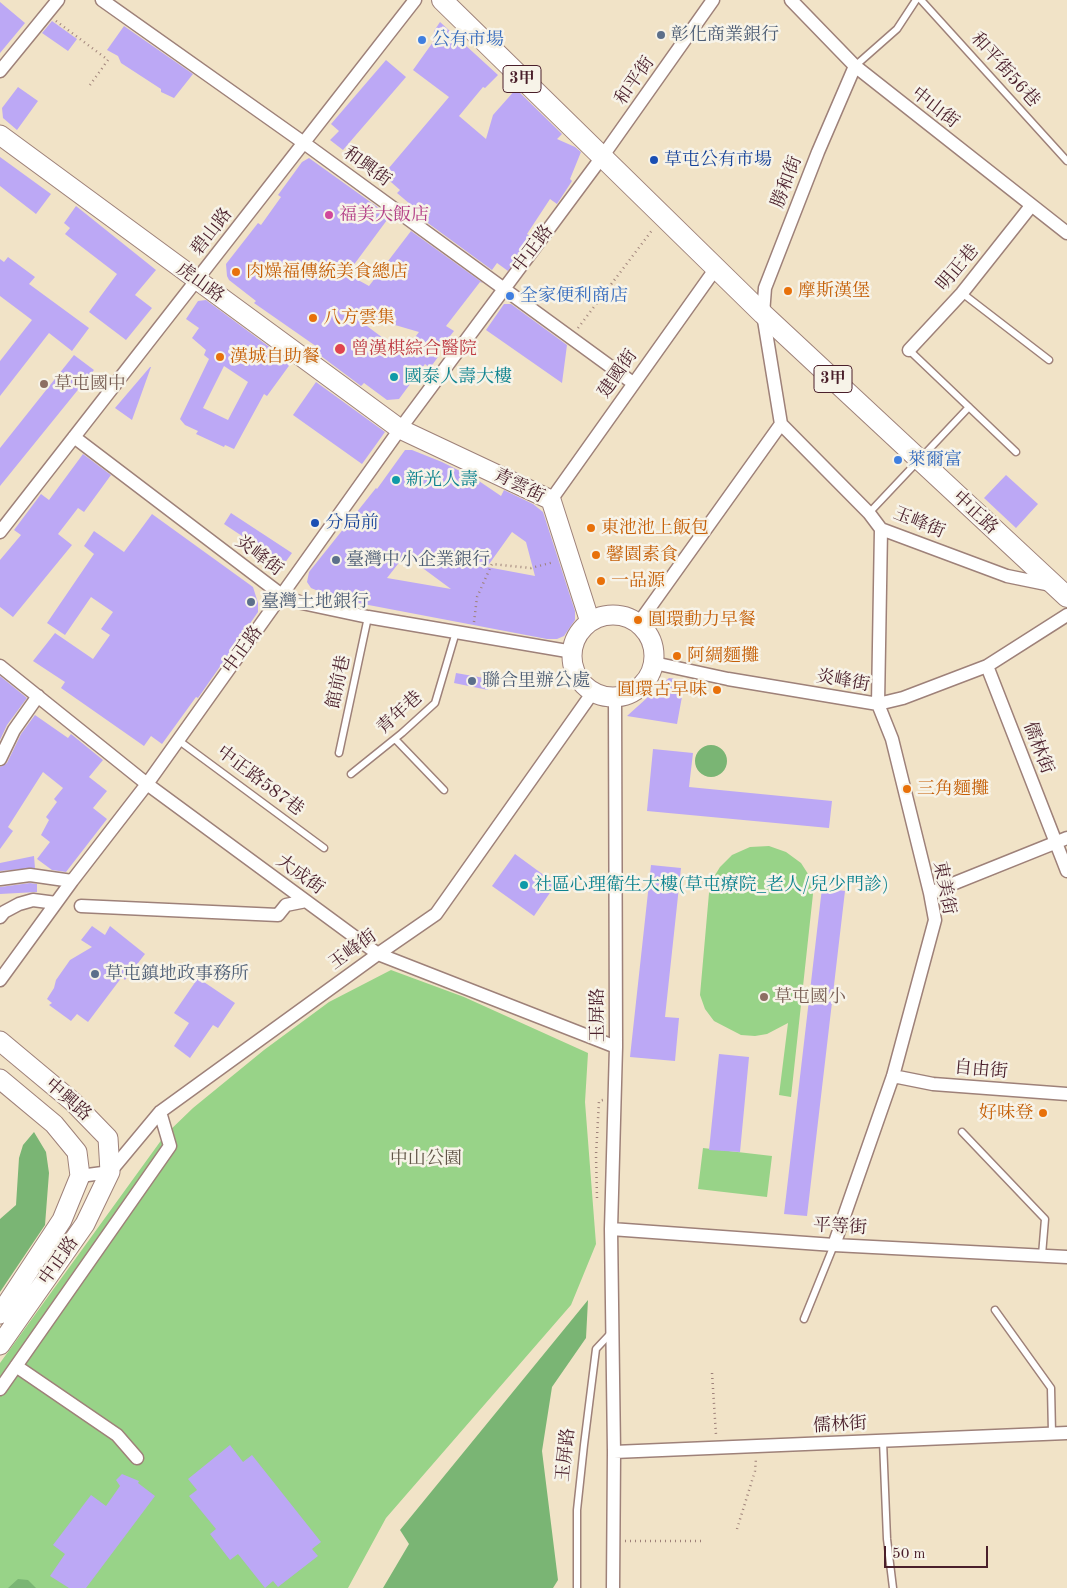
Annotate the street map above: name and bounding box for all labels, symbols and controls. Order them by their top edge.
place label: 彰化商業銀行 [671,24,779,46]
street label: 和平街56巷 [966,28,1044,112]
place label: 公有市場 [432,29,504,51]
marker: 彰化商業銀行 [655,29,667,41]
marker: 公有市場 [416,34,428,46]
street label: 和平街 [611,53,659,109]
road number: 3甲 [503,66,541,92]
street label: 中山街 [907,83,963,133]
street label: 和興街 [339,142,395,192]
place label: 草屯公有市場 [664,149,772,171]
street label: 勝和街 [767,153,807,211]
marker: 草屯公有市場 [648,154,660,166]
street label: 碧山路 [187,204,237,260]
place label: 福美大飯店 [339,204,429,226]
marker: 福美大飯店 [323,209,335,221]
street label: 中正路 [508,221,558,277]
street label: 明正巷 [932,240,984,296]
street label: 虎山路 [172,258,228,308]
place label: 肉燥福傳統美食總店 [246,261,408,283]
marker: 肉燥福傳統美食總店 [230,266,242,278]
place label: 摩斯漢堡 [798,280,870,302]
place label: 全家便利商店 [520,285,628,307]
marker: 摩斯漢堡 [782,285,794,297]
marker: 全家便利商店 [504,290,516,302]
place label: 八方雲集 [323,307,395,329]
marker: 八方雲集 [307,312,319,324]
place label: 曾漢棋綜合醫院 [351,338,477,360]
marker: 曾漢棋綜合醫院 [333,342,347,356]
place label: 漢城自助餐 [230,346,320,368]
street label: 建國街 [594,346,642,402]
marker: 漢城自助餐 [214,351,226,363]
place label: 國泰人壽大樓 [404,366,512,388]
road number: 3甲 [814,366,852,392]
marker: 國泰人壽大樓 [388,371,400,383]
place label: 草屯國中 [54,373,126,395]
marker: 草屯國中 [38,378,50,390]
place label: 萊爾富 [908,449,962,471]
marker: 萊爾富 [892,454,904,466]
street label: 青雲街 [490,464,548,508]
place label: 新光人壽 [406,469,478,491]
marker: 新光人壽 [390,474,402,486]
street label: 中正路 [948,487,1002,539]
street label: 玉峰街 [890,503,948,543]
place label: 分局前 [325,512,379,534]
marker: 分局前 [309,517,321,529]
place label: 東池池上飯包 [601,517,709,539]
marker: 東池池上飯包 [585,522,597,534]
street label: 炎峰街 [231,531,287,581]
place label: 馨園素食 [606,544,678,566]
place label: 臺灣中小企業銀行 [346,549,490,571]
marker: 馨園素食 [590,549,602,561]
marker: 臺灣中小企業銀行 [330,554,342,566]
place label: 一品源 [611,570,665,592]
marker: 一品源 [595,575,607,587]
place label: 臺灣土地銀行 [261,591,369,613]
marker: 臺灣土地銀行 [245,596,257,608]
place label: 圓環動力早餐 [648,609,756,631]
marker: 圓環動力早餐 [632,614,644,626]
street label: 中正路 [218,622,268,678]
place label: 阿綢麵攤 [687,645,759,667]
marker: 阿綢麵攤 [671,650,683,662]
street label: 館前巷 [323,653,355,711]
street label: 炎峰街 [815,666,871,696]
place label: 聯合里辦公處 [482,670,590,692]
marker: 聯合里辦公處 [466,675,478,687]
place label: 圓環古早味 [617,679,707,701]
marker: 圓環古早味 [711,684,723,696]
street label: 青年巷 [373,687,427,739]
street label: 儒林街 [1018,719,1058,777]
street label: 中正路587巷 [212,741,308,821]
place label: 三角麵攤 [917,778,989,800]
marker: 三角麵攤 [901,783,913,795]
street label: 大成街 [272,850,328,900]
street label: 東美街 [928,859,960,917]
place label: 社區心理衛生大樓(草屯療院_老人/兒少門診) [534,874,889,896]
marker: 社區心理衛生大樓(草屯療院_老人/兒少門診) [518,879,530,891]
street label: 玉峰街 [325,925,381,975]
place label: 草屯鎮地政事務所 [105,963,249,985]
marker: 草屯鎮地政事務所 [89,968,101,980]
place label: 草屯國小 [774,986,846,1008]
street label: 玉屏路 [587,988,609,1042]
marker: 草屯國小 [758,991,770,1003]
street label: 自由街 [953,1057,1009,1083]
street label: 中興路 [41,1074,95,1126]
place label: 好味登 [979,1102,1033,1124]
marker: 好味登 [1037,1107,1049,1119]
park label: 中山公園 [390,1148,462,1170]
street label: 平等街 [812,1215,868,1239]
street label: 中正路 [35,1233,83,1289]
street label: 儒林街 [812,1413,868,1437]
street label: 玉屏路 [552,1427,580,1483]
scale bar [887,1536,991,1568]
text: 50 m [892,1547,926,1562]

